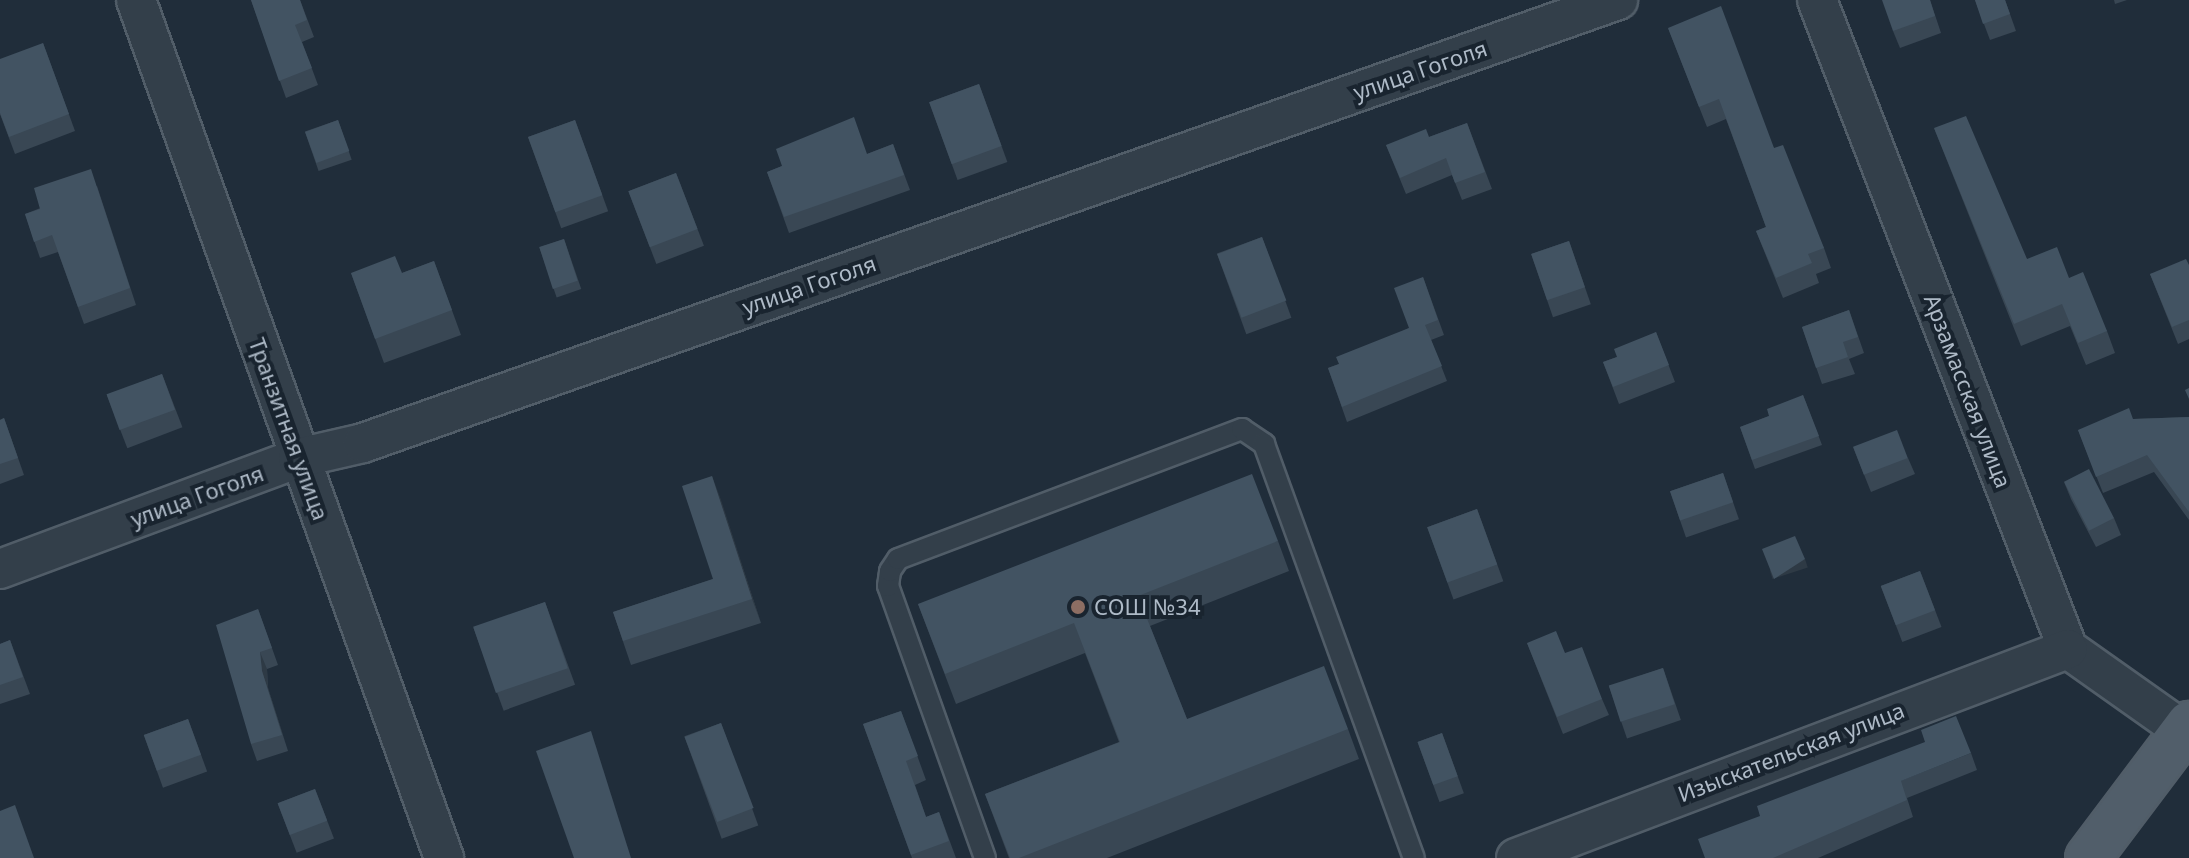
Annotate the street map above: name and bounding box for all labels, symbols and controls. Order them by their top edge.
street label: улица Гоголя [1350,35,1490,105]
street label: улица Гоголя [739,250,879,320]
street label: Арзамасская улица [1919,290,2017,492]
street label: Транзитная улица [244,334,334,524]
street label: улица Гоголя [127,460,267,532]
place label: СОШ №34 [1094,594,1200,620]
marker: СОШ №34 [1069,598,1087,616]
street label: Изыскательская улица [1674,697,1908,807]

